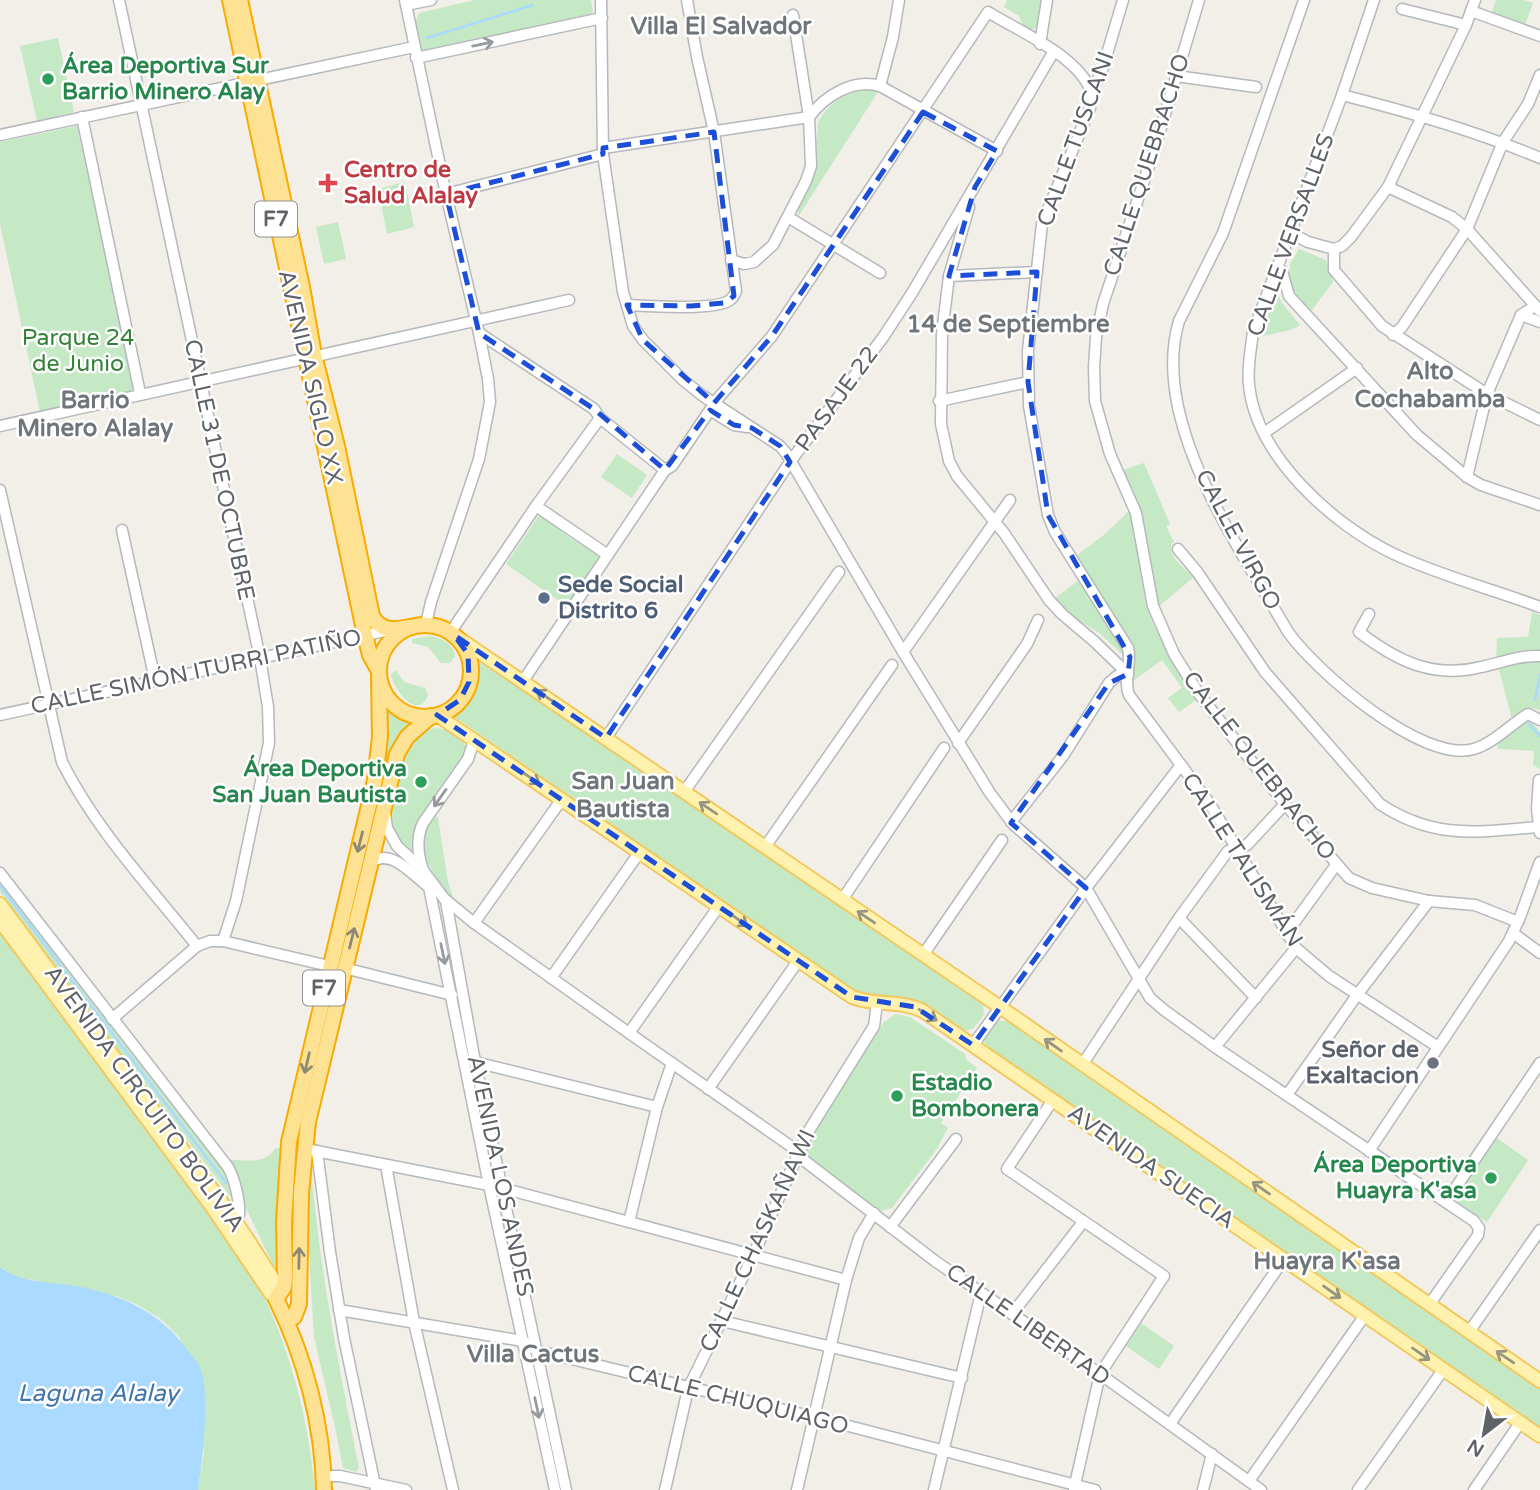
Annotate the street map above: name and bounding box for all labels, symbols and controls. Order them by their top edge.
district label: Villa El Salvador [631,12,812,41]
one-way arrow [471,36,494,50]
street label: CALLE TUSCANI [1031,48,1121,230]
street label: CALLE QUEBRACHO [1098,50,1196,280]
place label: Área Deportiva Sur Barrio Minero Alay [62,51,270,106]
marker: Área Deportiva Sur Barrio Minero Alay [40,71,56,87]
street label: CALLE VERSALLES [1241,130,1341,340]
place label: Centro de Salud Alalay [344,156,478,210]
marker: Centro de Salud Alalay [318,173,338,193]
road number: F7 [255,202,297,236]
street label: AVENIDA SIGLO XX [272,267,348,487]
district label: 14 de Septiembre [906,310,1110,339]
park label: Parque 24 de Junio [22,324,134,378]
street label: CALLE 31 DE OCTUBRE [178,337,260,603]
street label: PASAJE 22 [789,341,885,457]
district label: Alto Cochabamba [1354,357,1506,414]
district label: Barrio Minero Alalay [17,386,173,443]
street label: CALLE VIRGO [1189,465,1287,615]
place label: Sede Social Distrito 6 [558,571,684,625]
marker: Sede Social Distrito 6 [536,590,552,606]
street label: CALLE SIMÓN ITURRI PATIÑO [28,623,364,721]
street label: CALLE QUEBRACHO [1176,666,1342,866]
one-way arrow [535,689,555,703]
place label: Área Deportiva San Juan Bautista [212,754,407,809]
district label: San Juan Bautista [571,767,675,824]
street label: CALLE TALISMÁN [1175,768,1309,952]
one-way arrow [520,771,540,785]
marker: Área Deportiva San Juan Bautista [413,774,429,790]
one-way arrow [433,788,448,807]
one-way arrow [699,801,718,815]
one-way arrow [353,830,366,853]
one-way arrow [857,910,877,924]
one-way arrow [729,913,748,927]
one-way arrow [345,927,359,950]
one-way arrow [437,942,451,965]
street label: AVENIDA CIRCUITO BOLIVIA [38,960,250,1238]
road number: F7 [303,970,345,1006]
one-way arrow [918,1008,938,1022]
place label: Señor de Exaltacion [1306,1036,1419,1090]
one-way arrow [1044,1038,1064,1052]
one-way arrow [300,1051,313,1074]
street label: AVENIDA LOS ANDES [461,1053,539,1299]
marker: Señor de Exaltacion [1425,1055,1441,1071]
place label: Estadio Bombonera [911,1069,1039,1123]
marker: Estadio Bombonera [889,1088,905,1104]
street label: AVENIDA SUECIA [1062,1099,1240,1235]
street label: CALLE CHASKAÑAWI [694,1125,822,1357]
place label: Área Deportiva Huayra K'asa [1313,1150,1477,1205]
marker: Área Deportiva Huayra K'asa [1483,1170,1499,1186]
one-way arrow [1251,1181,1271,1195]
one-way arrow [293,1247,306,1270]
district label: Huayra K'asa [1253,1247,1401,1276]
street label: CALLE LIBERTAD [940,1258,1116,1392]
one-way arrow [1322,1285,1341,1299]
district label: Villa Cactus [467,1340,599,1369]
one-way arrow [1411,1347,1430,1361]
one-way arrow [1495,1350,1515,1364]
street label: CALLE CHUQUIAGO [625,1359,851,1441]
water label: Laguna Alalay [18,1379,181,1408]
one-way arrow [531,1396,545,1419]
north arrow [1449,1399,1519,1469]
text: N [1464,1434,1488,1461]

